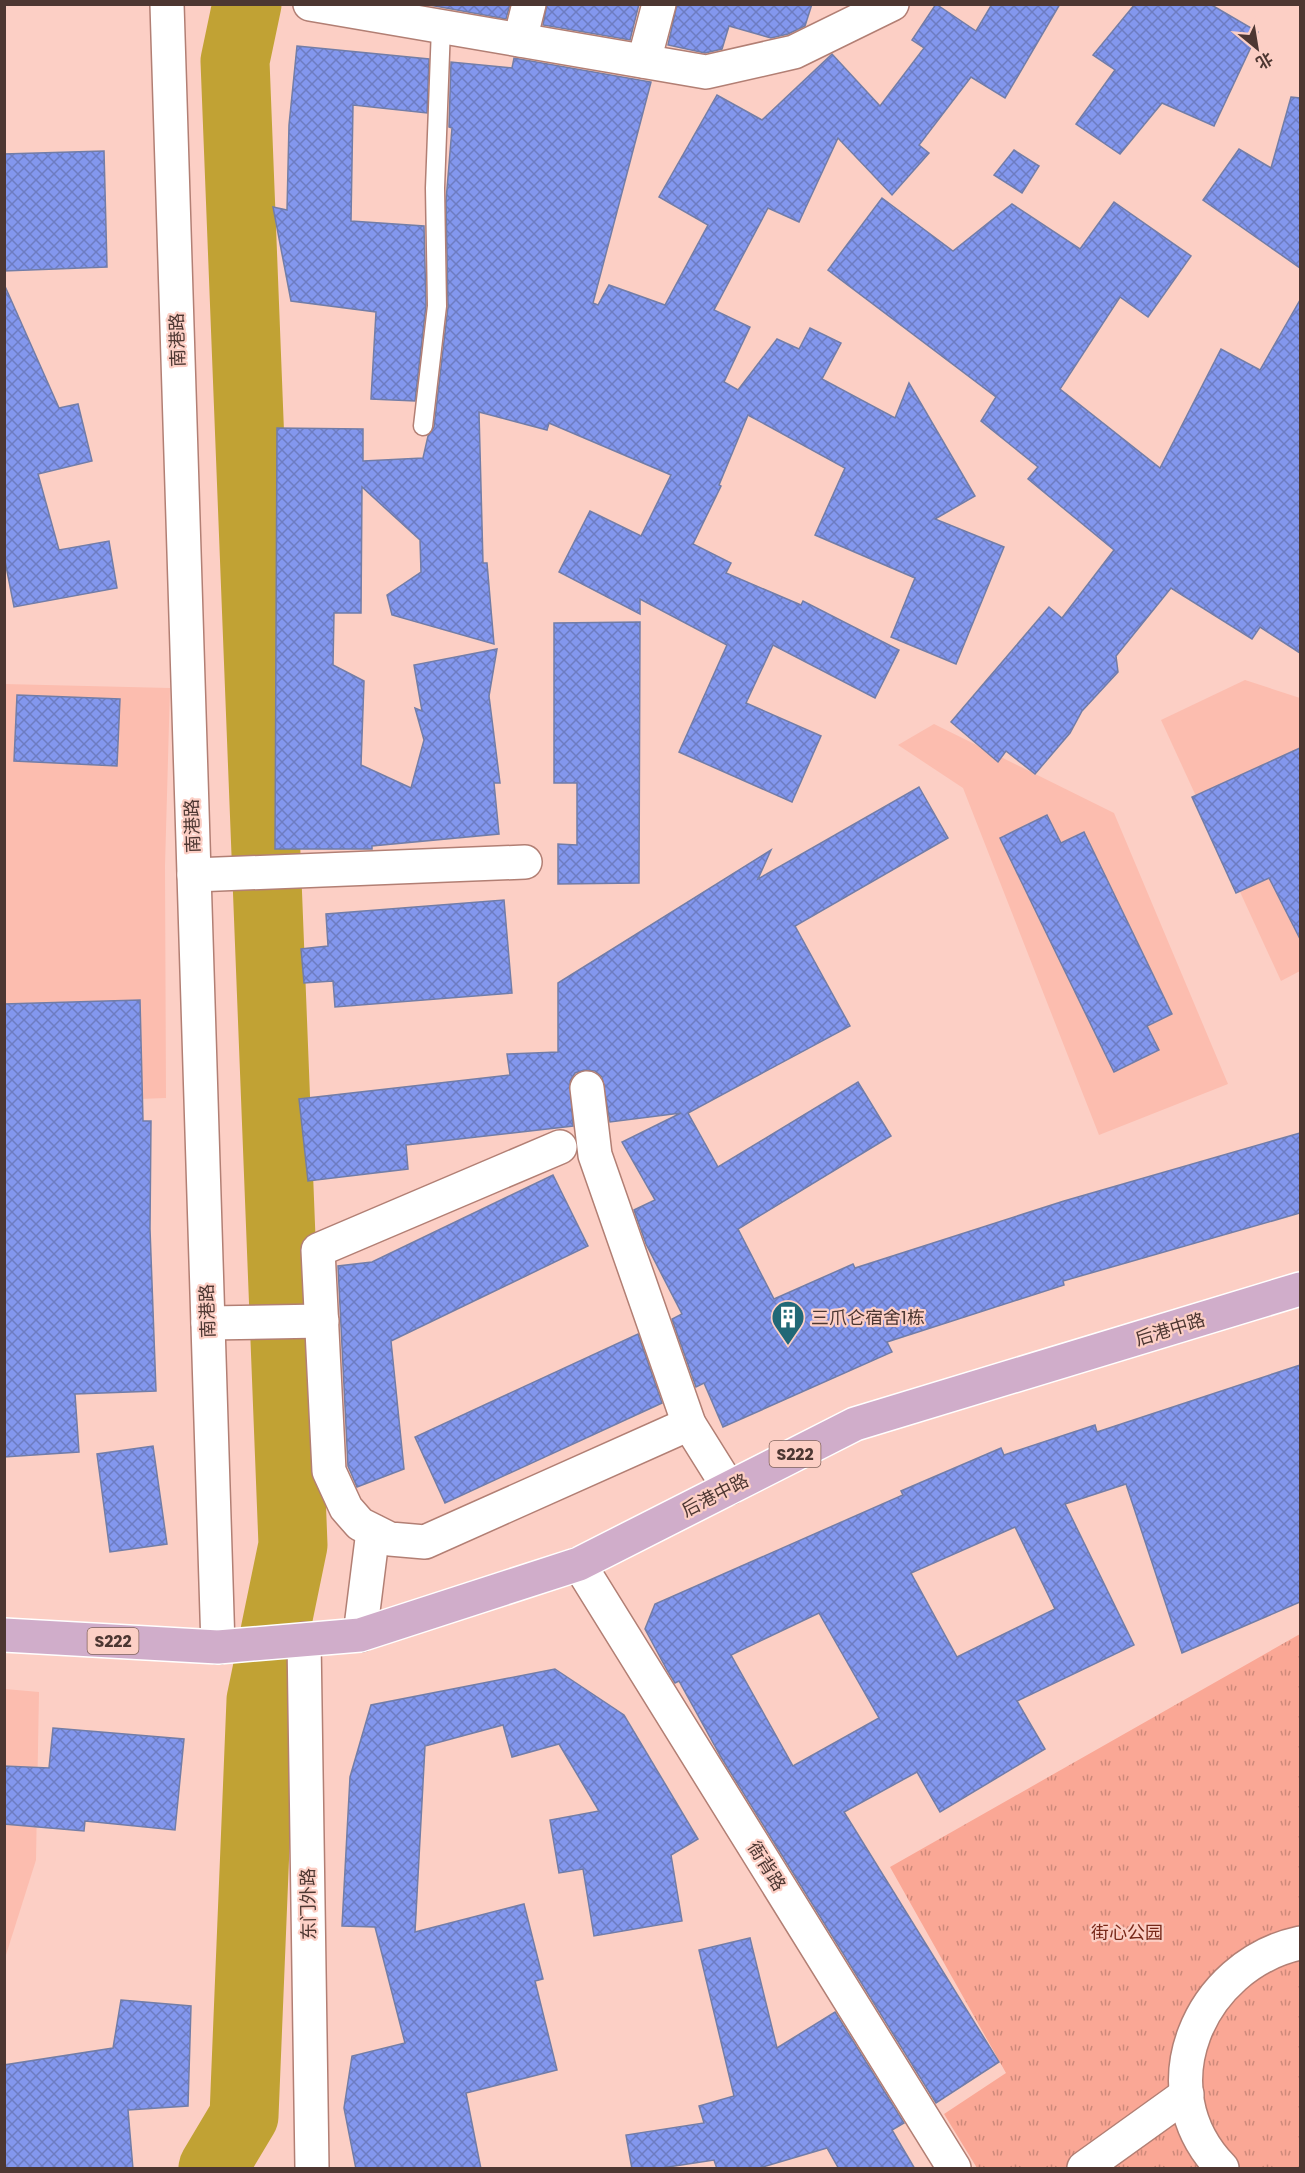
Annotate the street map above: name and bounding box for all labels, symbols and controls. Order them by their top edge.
north arrow [1227,18,1287,78]
text: 北 [1252,47,1277,75]
street label: 南港路 [164,313,190,367]
street label: 南港路 [179,799,205,853]
street label: 南港路 [194,1284,220,1338]
building icon: 三爪仑宿舍1栋 [770,1299,806,1346]
place label: 三爪仑宿舍1栋 [811,1305,925,1330]
street label: 后港中路 [1132,1307,1208,1351]
road number: S222 [770,1441,820,1467]
street label: 后港中路 [677,1468,753,1522]
road number: S222 [88,1628,138,1654]
street label: 衙背路 [742,1836,792,1896]
street label: 东门外路 [295,1868,321,1940]
park label: 街心公园 [1091,1920,1163,1945]

